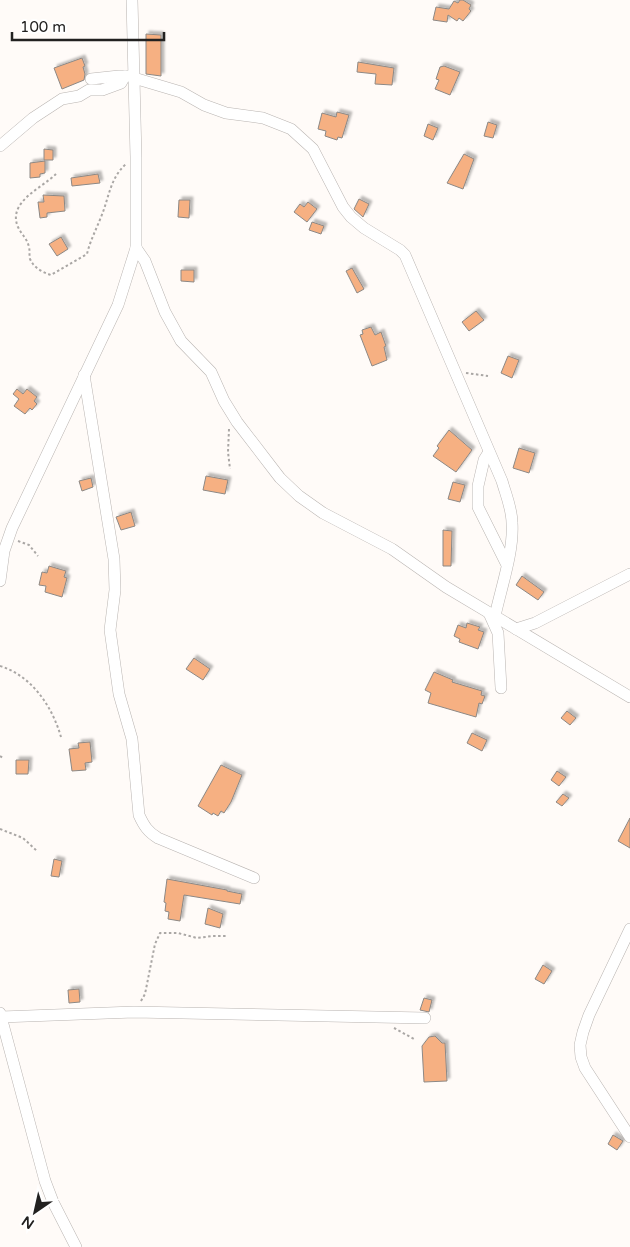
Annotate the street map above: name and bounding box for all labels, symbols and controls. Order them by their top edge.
scale bar [12,10,165,42]
text: 100 m [20,18,66,36]
north arrow [10,1187,60,1237]
text: N [19,1212,37,1233]

